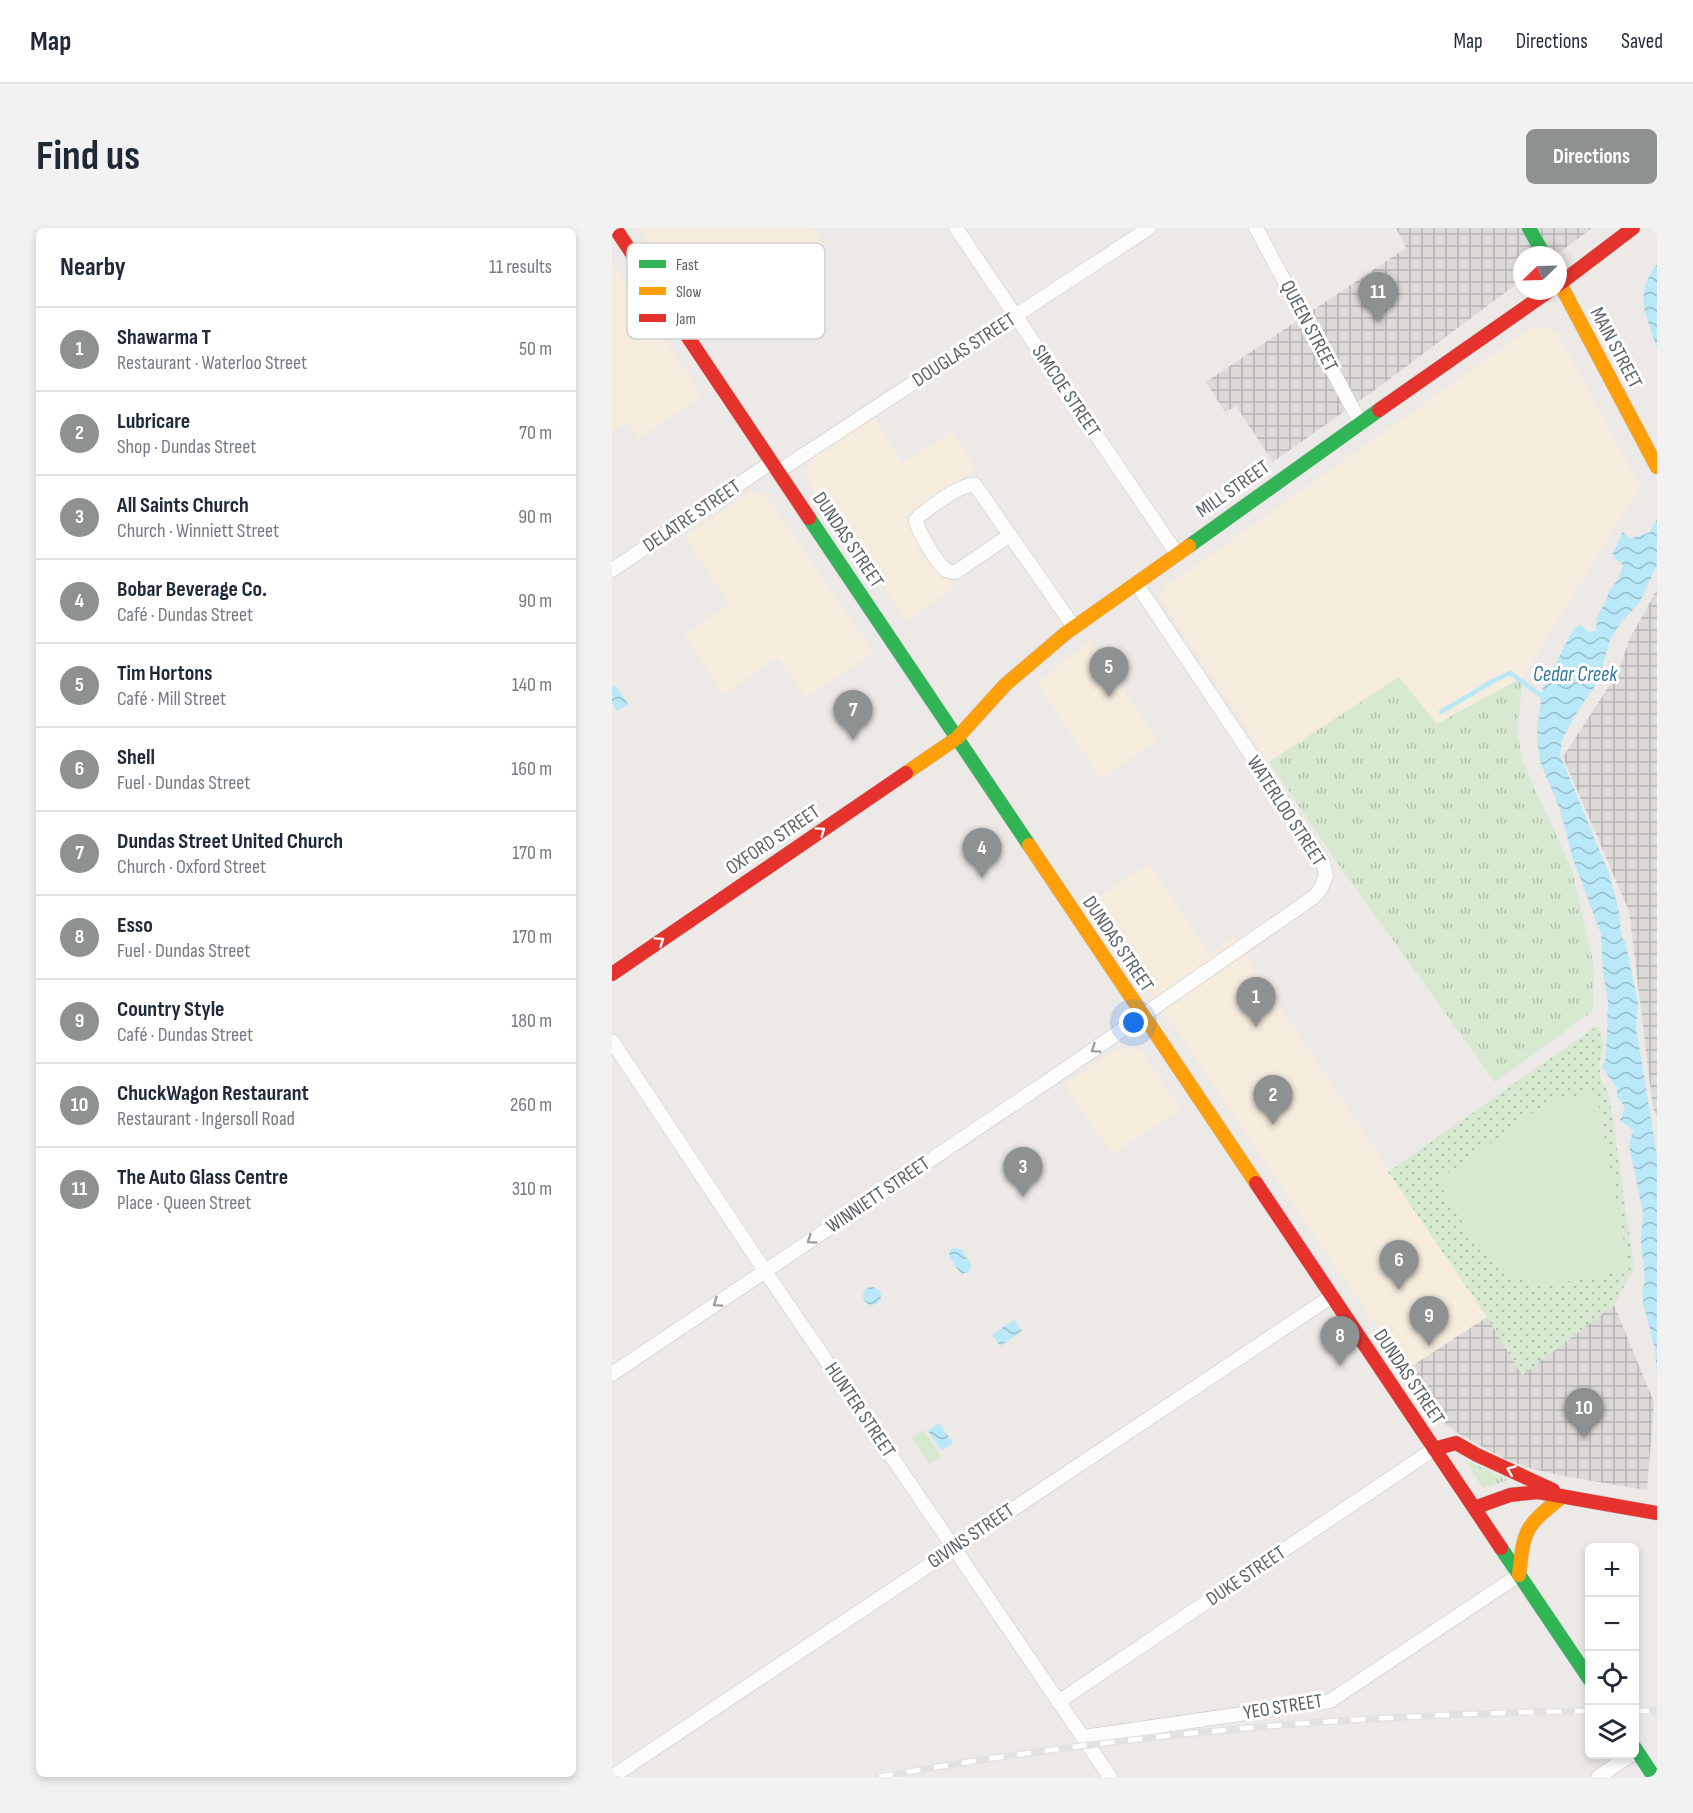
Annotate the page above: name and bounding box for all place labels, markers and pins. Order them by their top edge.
pin: 11 [1358,272,1398,322]
pin: 5 [1090,648,1128,697]
pin: 7 [834,690,872,740]
pin: 4 [962,828,1001,878]
pin: 1 [1236,978,1276,1027]
pin: 2 [1254,1076,1292,1125]
pin: 3 [1004,1148,1042,1197]
pin: 6 [1380,1240,1418,1290]
pin: 9 [1410,1296,1448,1346]
pin: 8 [1320,1316,1360,1366]
pin: 10 [1564,1388,1604,1438]

